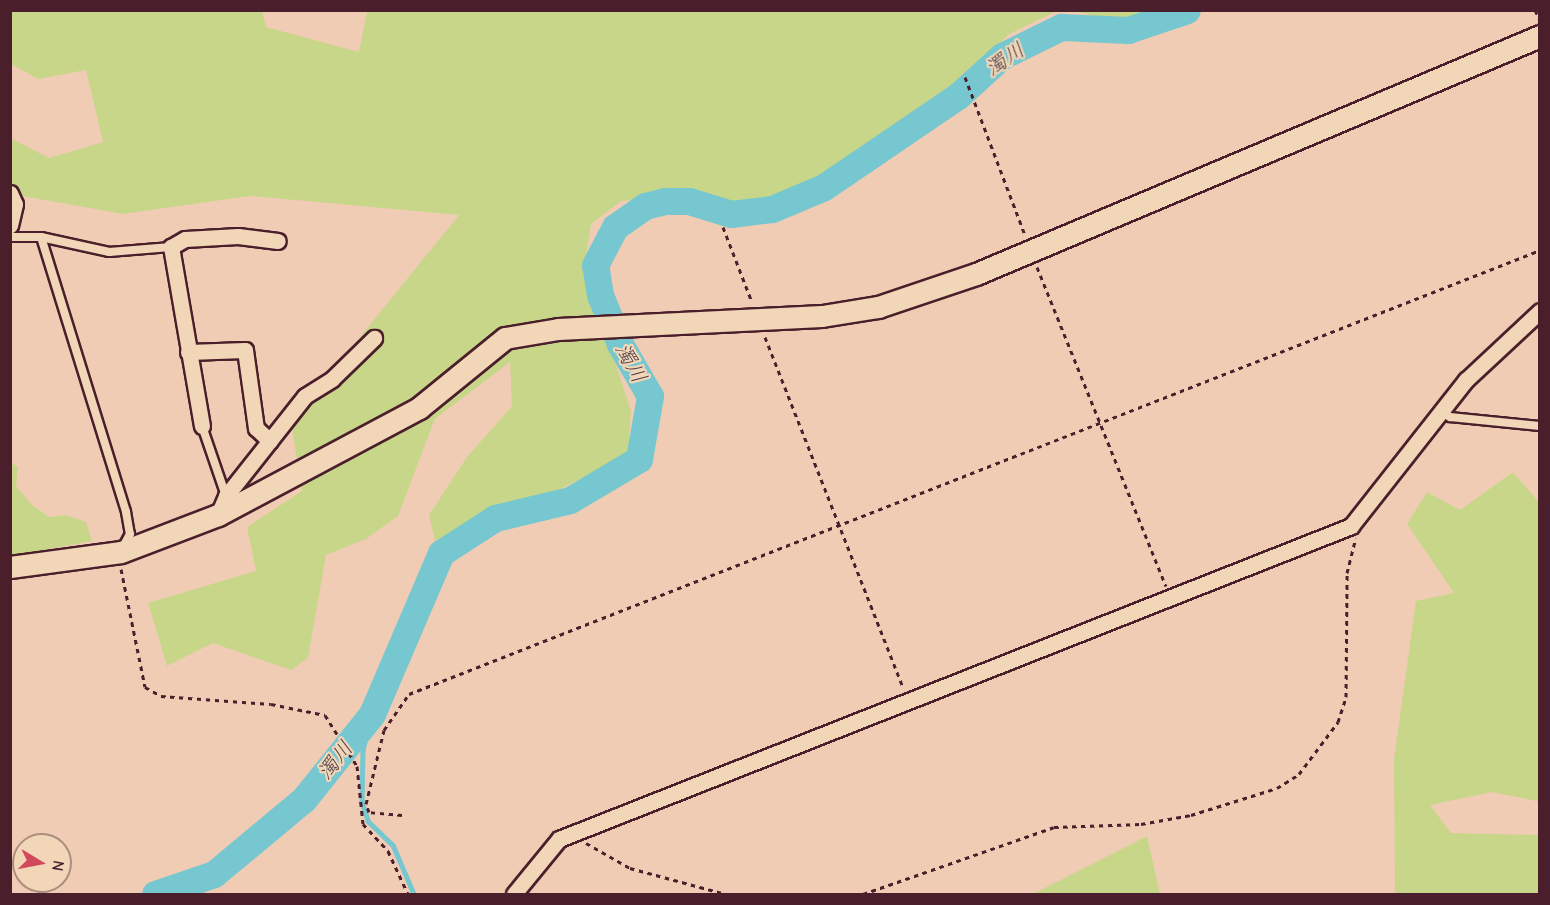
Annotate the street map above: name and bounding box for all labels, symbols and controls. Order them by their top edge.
water label: 濁川 [981,37,1029,81]
water label: 濁川 [610,339,652,387]
water label: 濁川 [312,736,358,784]
north arrow [12,833,72,893]
text: N [48,859,68,872]

